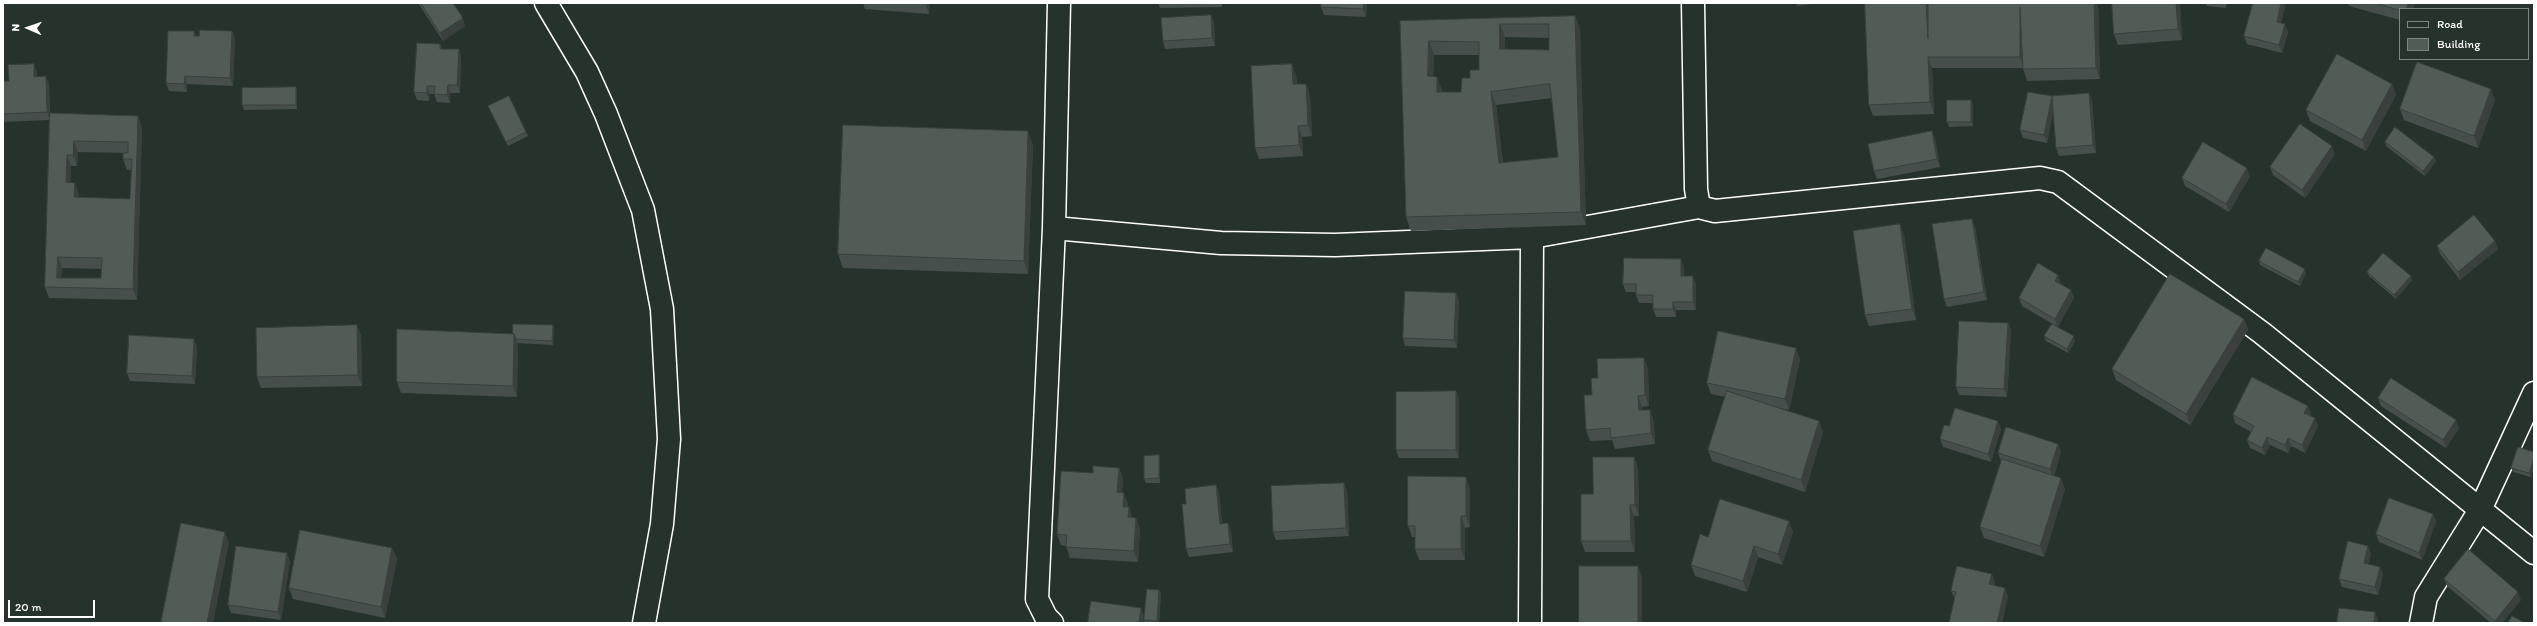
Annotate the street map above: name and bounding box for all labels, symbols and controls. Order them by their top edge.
north arrow [8,8,48,48]
legend [2399,8,2529,60]
text: Road [2437,17,2463,31]
text: N [9,24,22,32]
text: Building [2437,37,2480,51]
scale bar [10,592,97,618]
text: 20 m [15,600,42,614]

